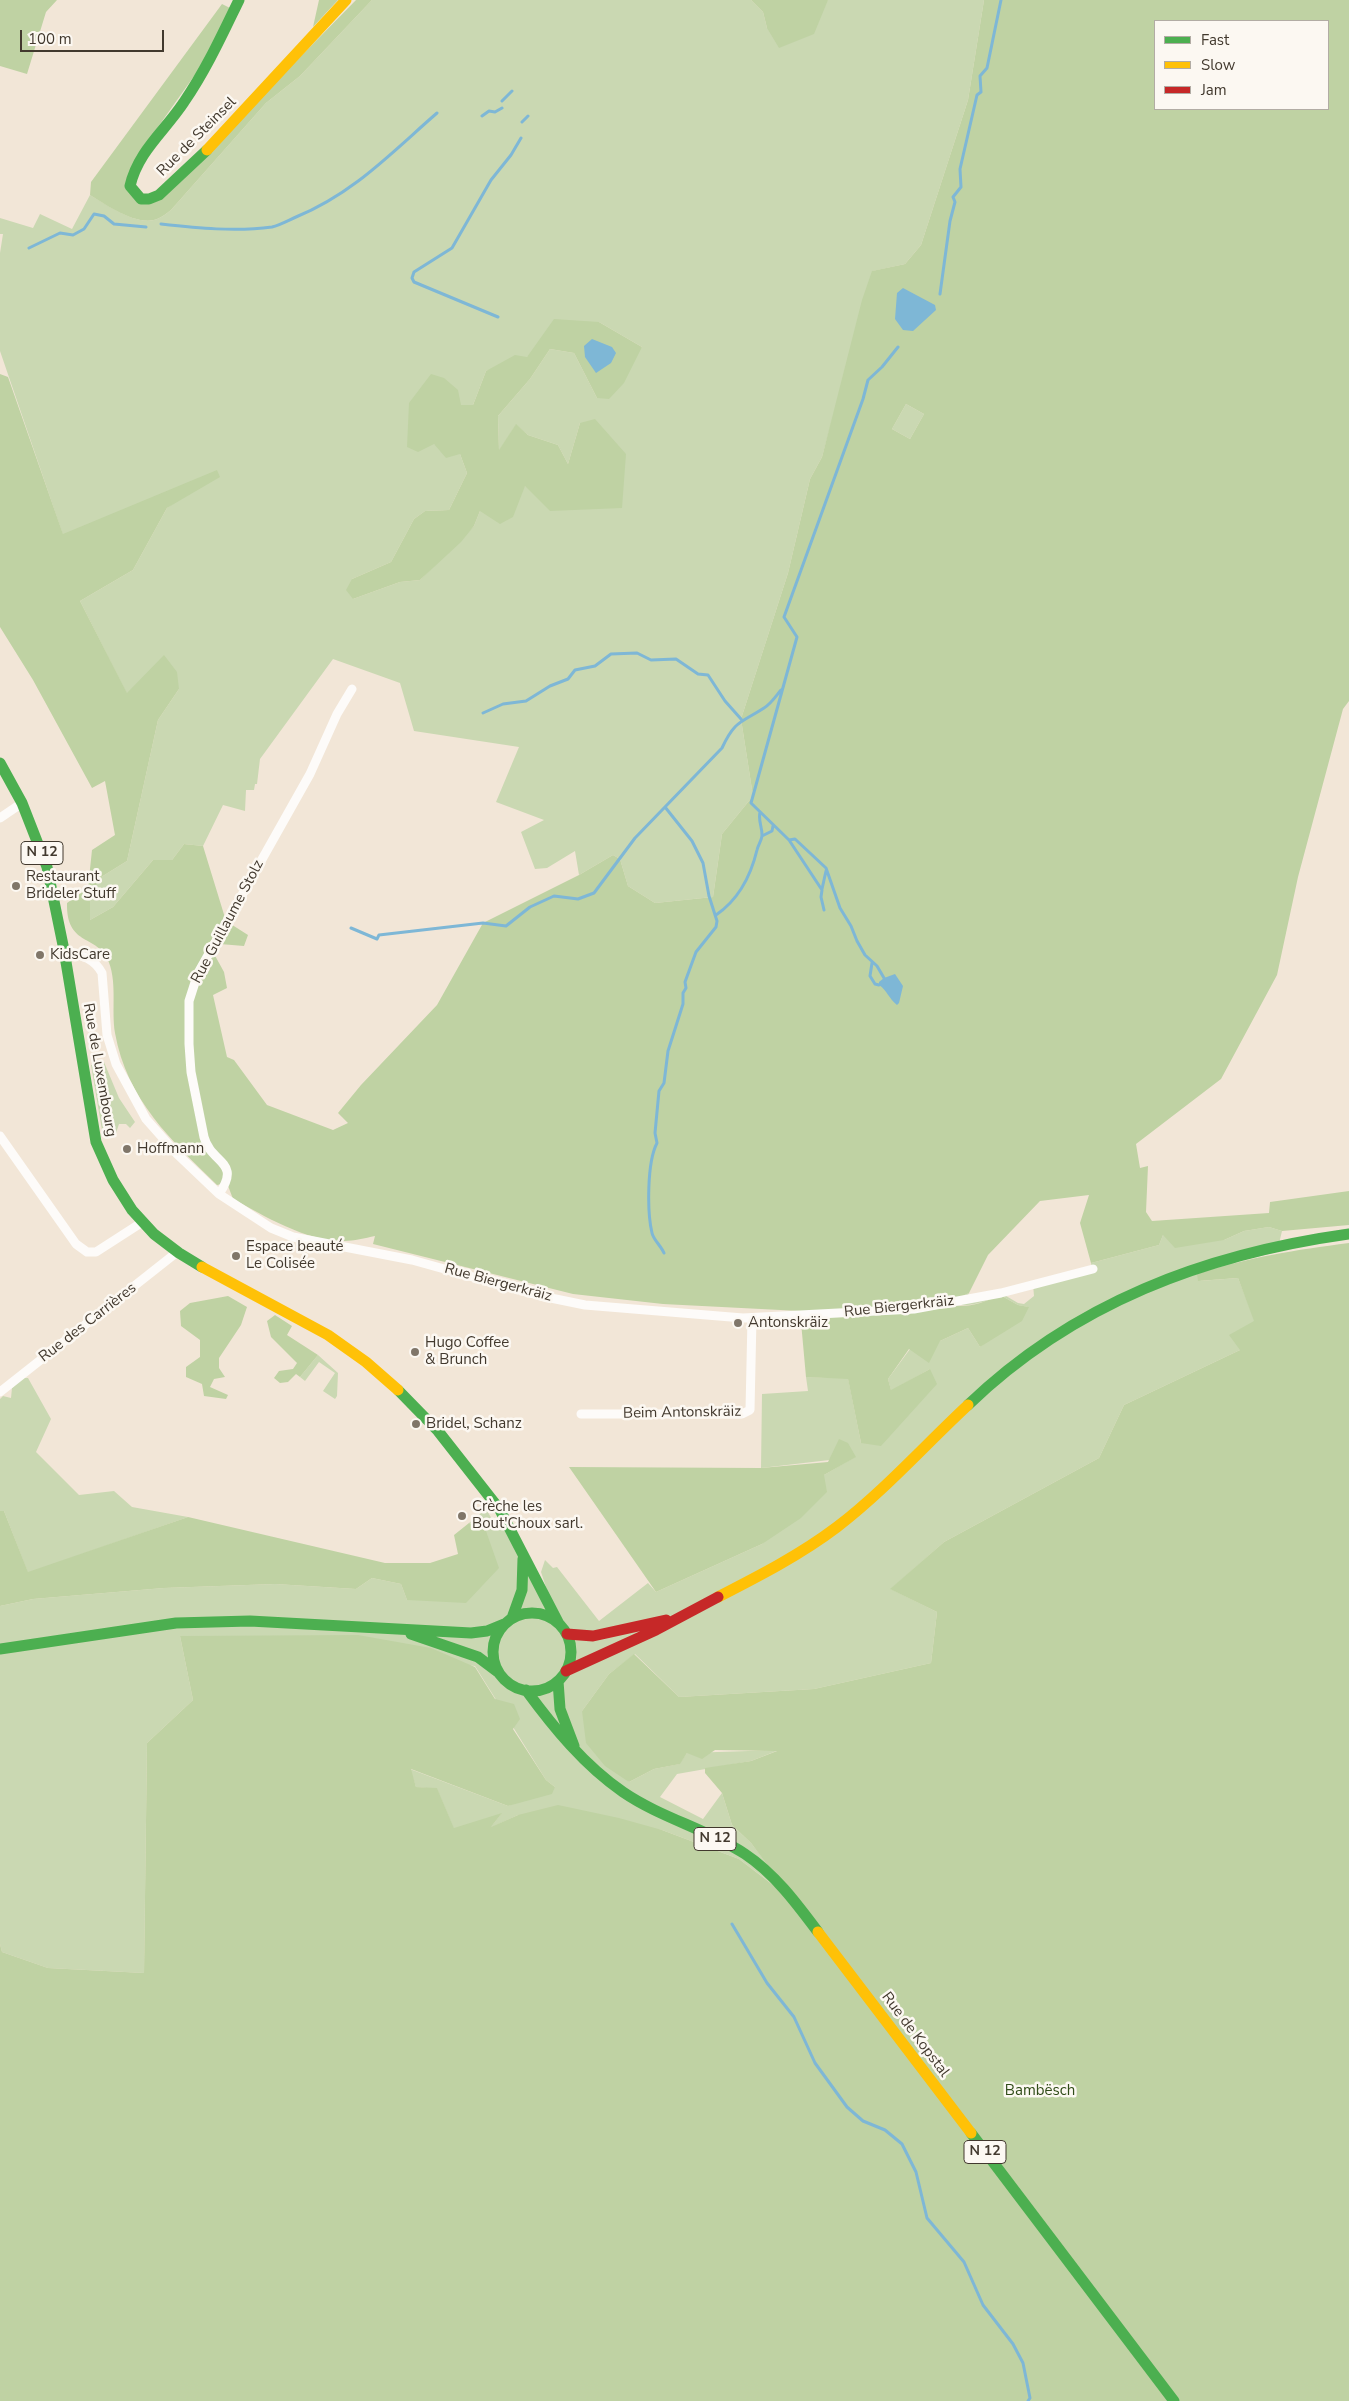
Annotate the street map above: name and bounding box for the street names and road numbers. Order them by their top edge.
street label: Rue de Steinsel [154,94,240,180]
road number: N 12 [21,841,63,864]
street label: Rue Guillaume Stolz [188,857,268,987]
street label: Rue de Luxembourg [78,1002,120,1138]
street label: Rue Biergerkräiz [442,1260,554,1306]
street label: Rue des Carrières [36,1279,140,1367]
street label: Rue Biergerkräiz [843,1292,955,1322]
street label: Beim Antonskräiz [623,1403,741,1423]
road number: N 12 [694,1828,736,1850]
street label: Rue de Kopstal [877,1989,953,2081]
road number: N 12 [964,2140,1006,2164]

